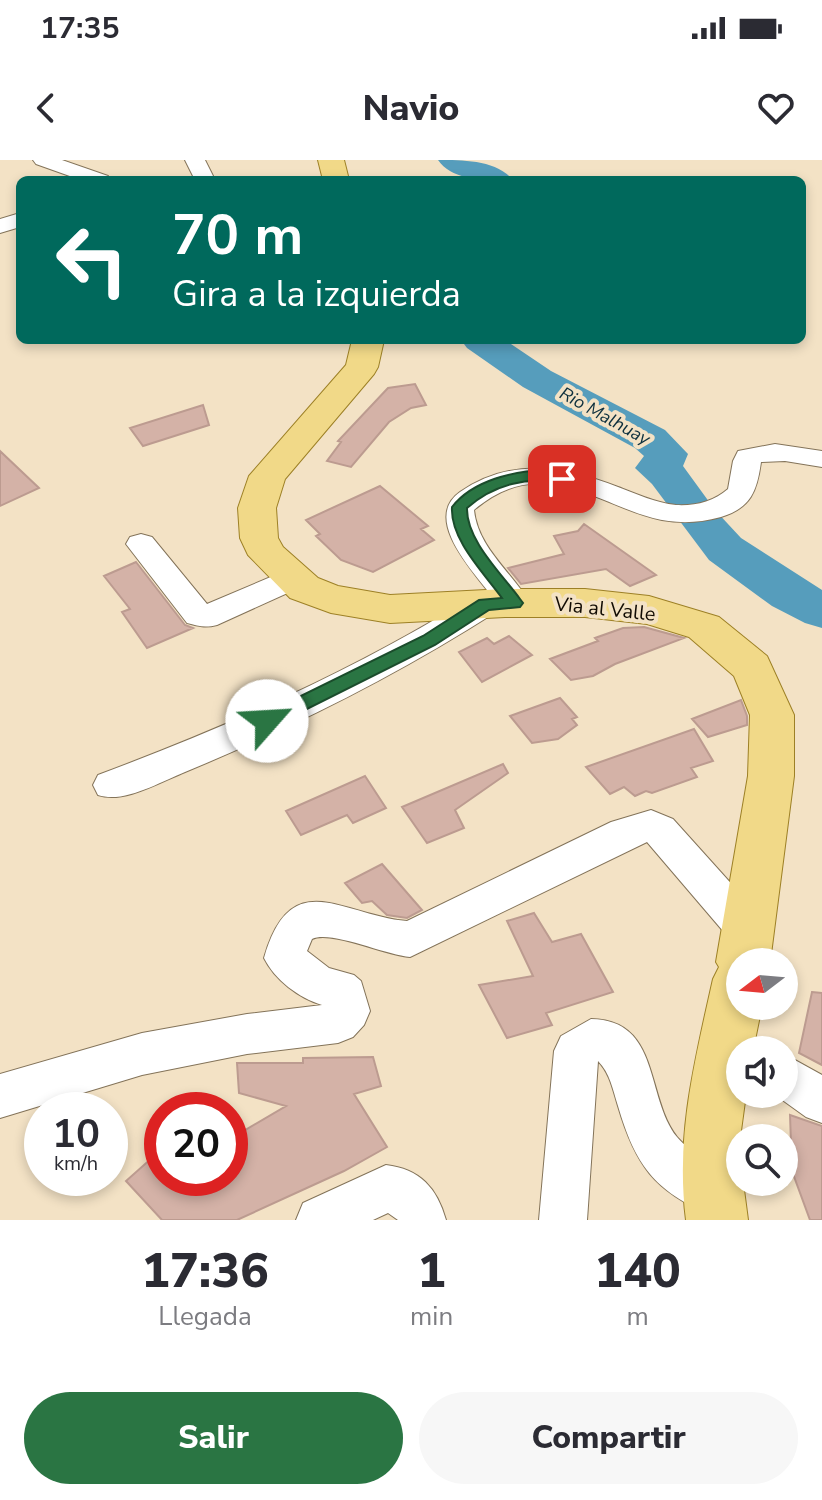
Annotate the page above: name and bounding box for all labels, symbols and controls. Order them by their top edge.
text: 17:35 [40,8,119,49]
text: Navio [362,84,460,133]
icon: back [24,86,68,130]
icon: heart [754,86,798,130]
text: 70 m [172,197,303,274]
icon: left [40,208,144,312]
text: Gira a la izquierda [172,270,461,319]
water label: Rio Malhuay [555,381,655,451]
pin [528,445,596,513]
icon: arrive [540,457,584,501]
street label: Via al Valle [552,590,657,628]
position arrow [225,679,309,763]
north arrow [726,948,798,1020]
map controls [726,948,798,1196]
button: sound [726,1036,798,1108]
speed limit sign: 20 [144,1092,248,1196]
text: 10 [52,1107,100,1161]
button: search [726,1124,798,1196]
text: km/h [54,1150,98,1177]
text: 17:36 [141,1238,269,1304]
text: 1 [417,1238,446,1304]
text: 140 [594,1238,681,1304]
text: Llegada [158,1299,252,1334]
text: min [410,1299,453,1334]
text: m [626,1299,649,1334]
button: Salir [24,1392,403,1484]
button: Compartir [419,1392,798,1484]

